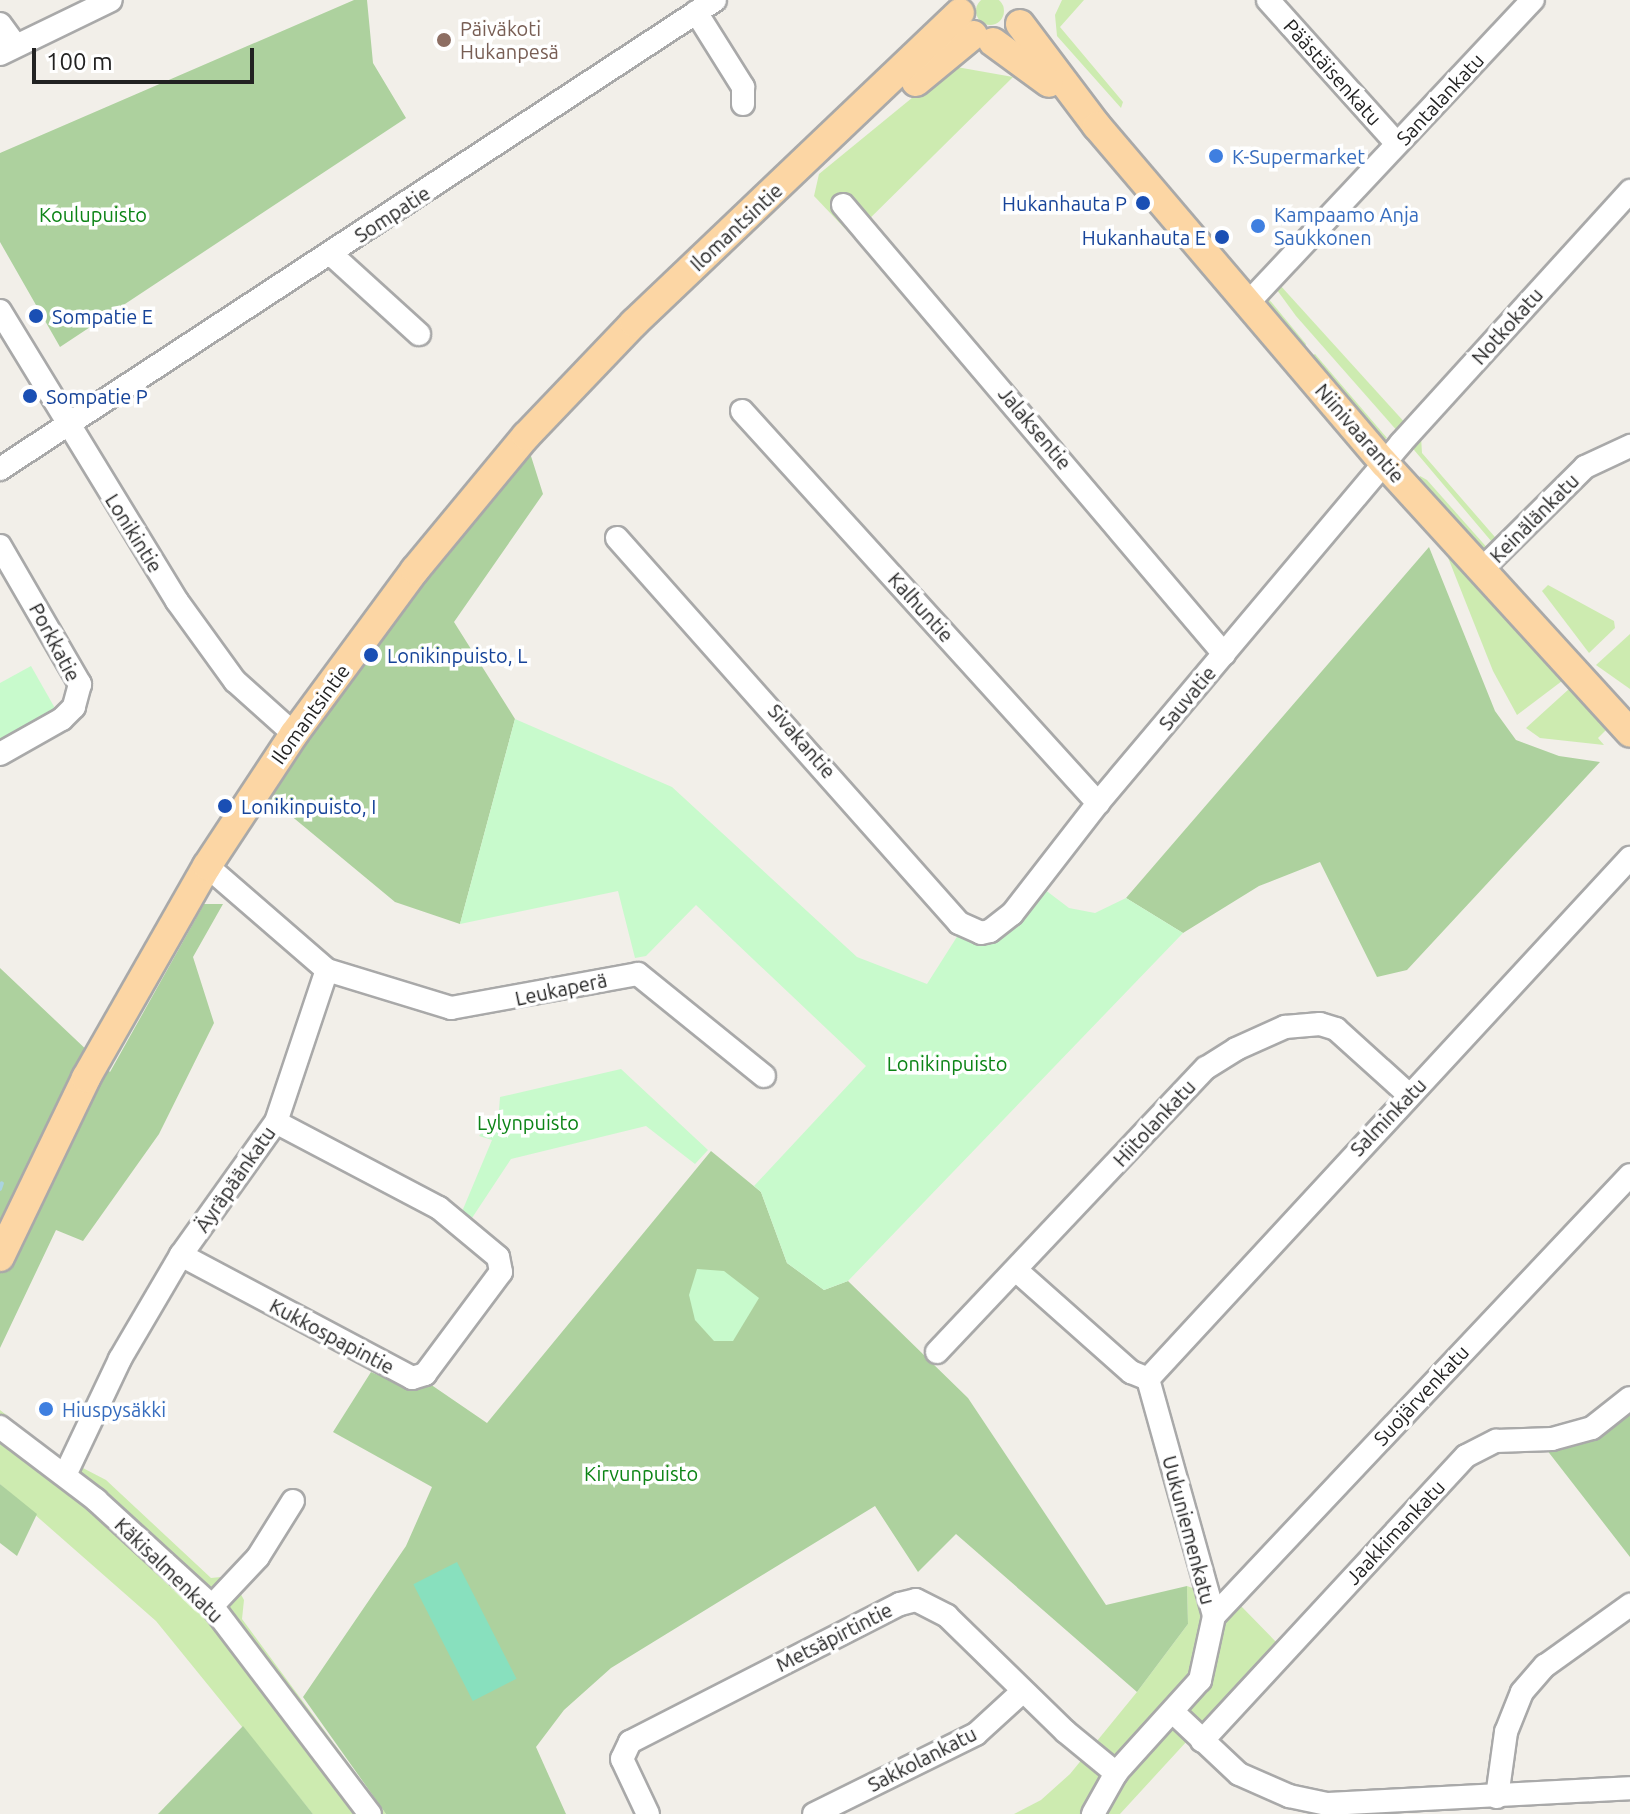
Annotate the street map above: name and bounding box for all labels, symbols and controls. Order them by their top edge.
street label: Päästäisenkatu [1279,14,1387,130]
place label: Päiväkoti Hukanpesä [460,16,559,63]
marker: Päiväkoti Hukanpesä [435,31,453,49]
scale bar [36,32,258,82]
text: 100 m [46,48,113,75]
street label: Santalankatu [1391,48,1489,150]
place label: K-Supermarket [1232,144,1365,168]
marker: K-Supermarket [1207,147,1225,165]
street label: Ilomantsintie [685,178,787,276]
street label: Sompatie [350,181,434,247]
place label: Hukanhauta P [1002,191,1127,215]
marker: Hukanhauta P [1134,194,1152,212]
park label: Koulupuisto [39,202,147,226]
place label: Kampaamo Anja Saukkonen [1274,202,1419,249]
marker: Kampaamo Anja Saukkonen [1249,217,1267,235]
place label: Hukanhauta E [1082,225,1206,249]
marker: Hukanhauta E [1213,228,1231,246]
street label: Notkokatu [1466,283,1548,369]
place label: Sompatie E [52,304,153,328]
marker: Sompatie E [27,307,45,325]
street label: Niinivaarantie [1310,379,1410,487]
street label: Jalaksentie [993,382,1077,474]
place label: Sompatie P [46,384,148,408]
marker: Sompatie P [21,387,39,405]
street label: Keinälänkatu [1484,468,1584,568]
street label: Lonikintie [100,489,168,577]
street label: Kalhuntie [883,567,959,647]
street label: Porkkatie [24,599,86,685]
place label: Lonikinpuisto, L [387,643,527,667]
marker: Lonikinpuisto, L [362,646,380,664]
street label: Ilomantsintie [266,659,354,769]
street label: Sauvatie [1153,661,1221,735]
street label: Sivakantie [763,699,841,783]
place label: Lonikinpuisto, I [241,794,376,818]
marker: Lonikinpuisto, I [216,797,234,815]
street label: Leukaperä [513,968,609,1010]
park label: Lonikinpuisto [887,1051,1007,1075]
street label: Salminkatu [1345,1073,1431,1161]
street label: Hiitolankatu [1108,1075,1200,1171]
park label: Lylynpuisto [477,1110,579,1134]
street label: Äyräpäänkatu [190,1121,280,1237]
street label: Kukkospapintie [266,1293,398,1379]
street label: Suojärvenkatu [1368,1340,1474,1450]
place label: Hiuspysäkki [62,1397,166,1421]
marker: Hiuspysäkki [37,1400,55,1418]
street label: Uukuniemenkatu [1158,1453,1220,1607]
park label: Kirvunpuisto [584,1461,698,1485]
street label: Jaakkimankatu [1341,1475,1449,1589]
street label: Käkisalmenkatu [110,1512,228,1628]
street label: Metsäpirtintie [772,1597,896,1677]
street label: Sakkolankatu [864,1721,980,1797]

